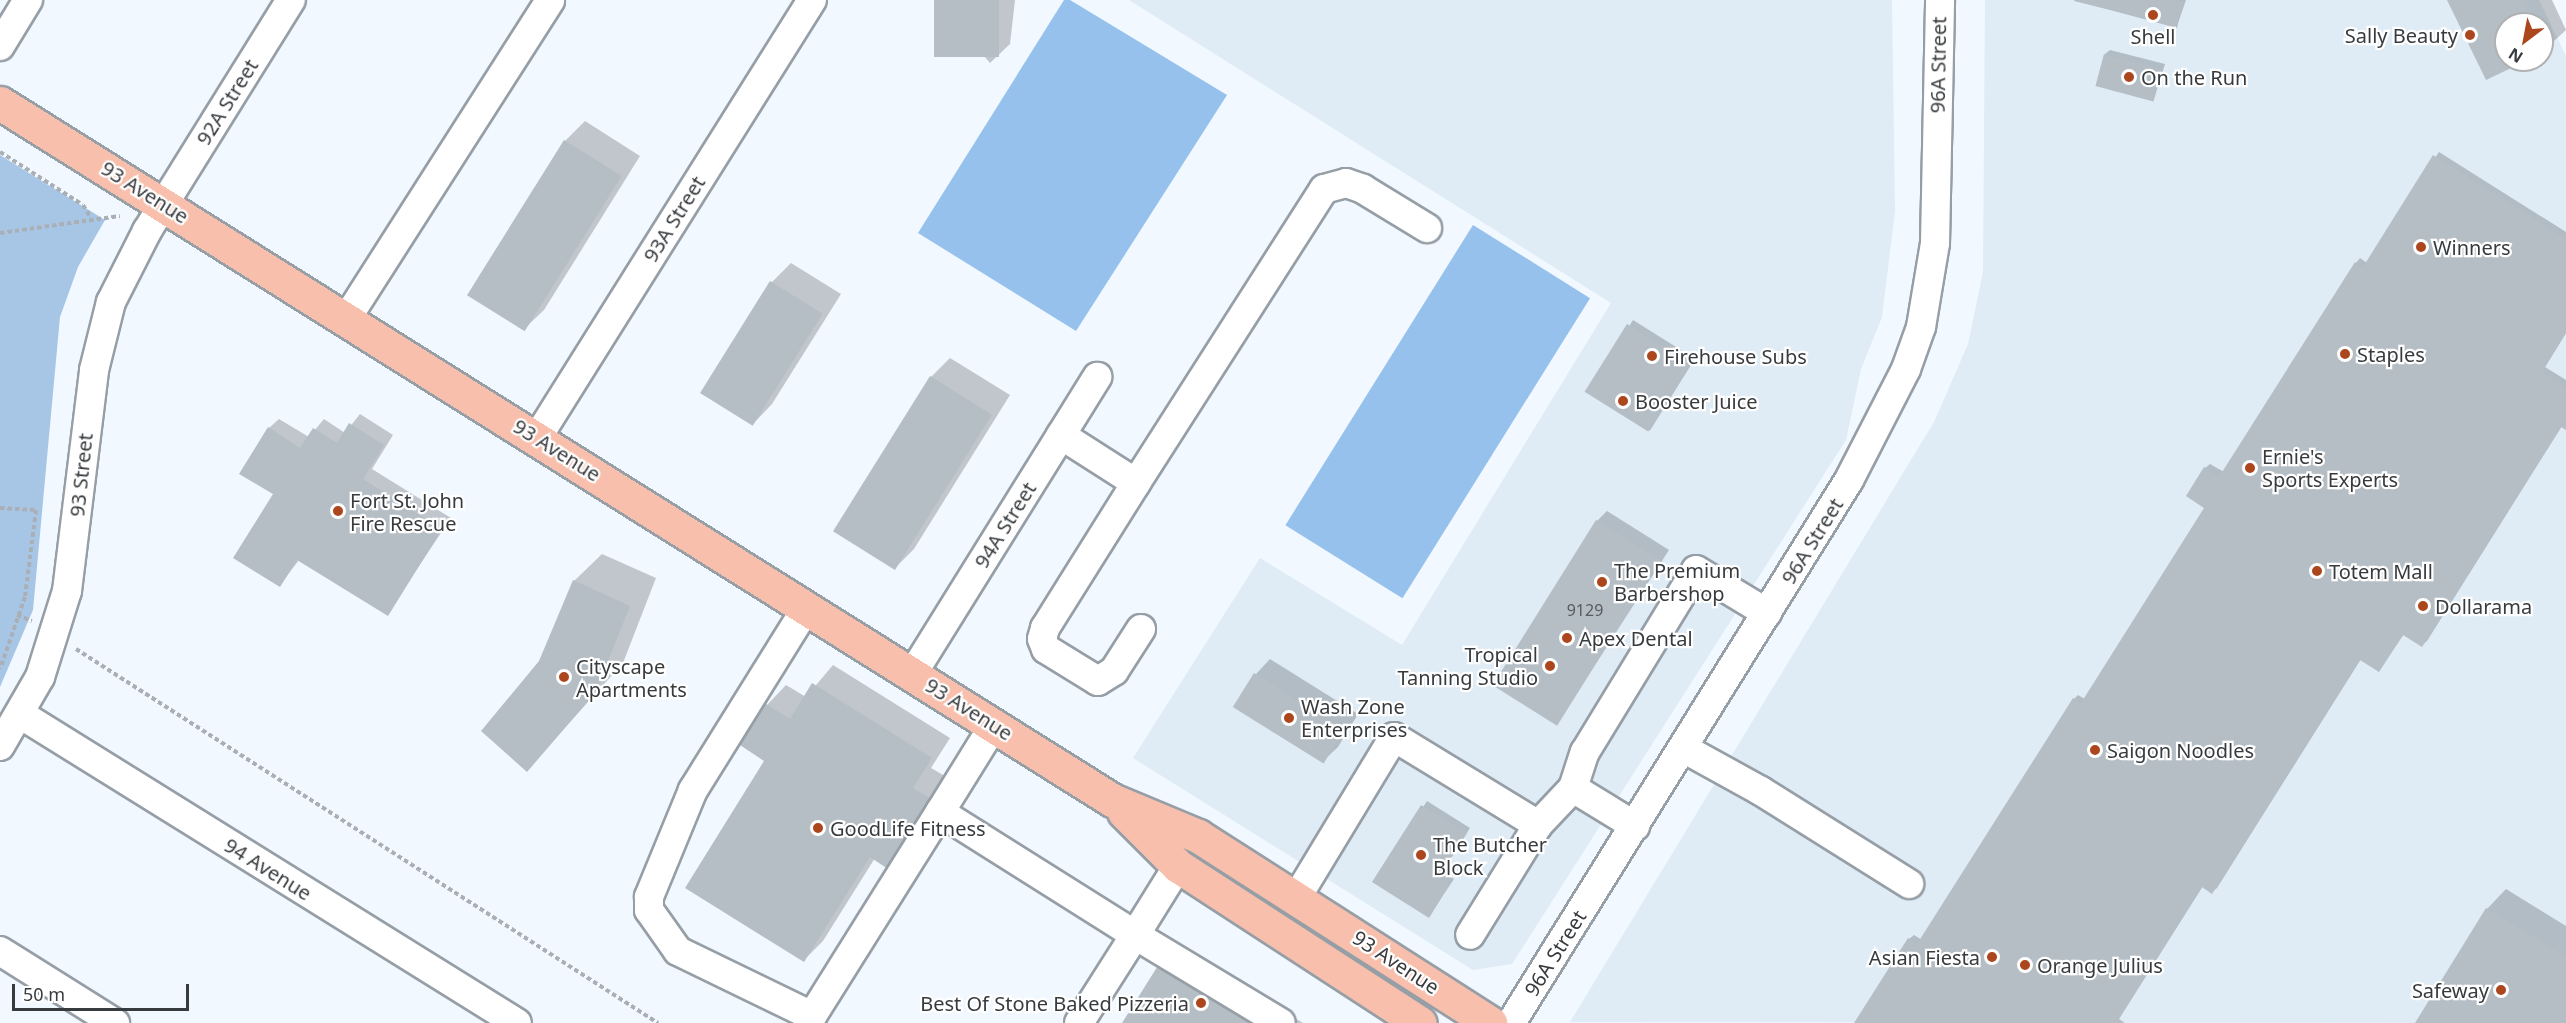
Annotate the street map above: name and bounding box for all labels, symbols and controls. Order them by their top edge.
marker: Shell [2146,8,2160,22]
north arrow [2494,12,2554,72]
street label: 96A Street [1925,16,1951,114]
place label: Sally Beauty [2345,23,2458,47]
place label: Shell [2131,24,2175,48]
marker: Sally Beauty [2463,28,2477,42]
text: N [2504,43,2527,68]
street label: 92A Street [191,55,263,149]
place label: On the Run [2141,65,2247,89]
marker: On the Run [2122,70,2136,84]
street label: 93 Avenue [97,156,193,228]
street label: 93A Street [638,172,710,266]
place label: Winners [2433,235,2511,259]
marker: Winners [2414,240,2428,254]
place label: Staples [2357,342,2425,366]
place label: Firehouse Subs [1664,344,1807,368]
marker: Staples [2338,347,2352,361]
marker: Firehouse Subs [1645,349,1659,363]
place label: Booster Juice [1635,389,1758,413]
marker: Booster Juice [1616,394,1630,408]
street label: 93 Avenue [509,414,605,486]
street label: 93 Street [65,432,97,518]
place label: Ernie's Sports Experts [2262,444,2398,491]
marker: Ernie's Sports Experts [2243,461,2257,475]
street label: 94A Street [969,478,1041,572]
place label: Fort St. John Fire Rescue [350,488,464,535]
street label: 96A Street [1776,494,1848,588]
marker: Fort St. John Fire Rescue [331,504,345,518]
place label: The Premium Barbershop [1614,558,1740,605]
place label: Totem Mall [2329,559,2433,583]
marker: Totem Mall [2310,564,2324,578]
marker: The Premium Barbershop [1595,575,1609,589]
place label: Dollarama [2435,594,2532,618]
marker: Dollarama [2416,599,2430,613]
house number: 9129 [1567,600,1603,620]
place label: Apex Dental [1579,626,1693,650]
marker: Apex Dental [1560,631,1574,645]
place label: Tropical Tanning Studio [1397,642,1538,689]
place label: Cityscape Apartments [576,654,687,701]
marker: Tropical Tanning Studio [1543,659,1557,673]
marker: Cityscape Apartments [557,670,571,684]
street label: 93 Avenue [921,673,1017,745]
place label: Wash Zone Enterprises [1301,694,1407,741]
marker: Wash Zone Enterprises [1282,711,1296,725]
place label: Saigon Noodles [2107,738,2254,762]
marker: Saigon Noodles [2088,743,2102,757]
place label: GoodLife Fitness [830,816,986,840]
marker: GoodLife Fitness [811,821,825,835]
place label: The Butcher Block [1433,832,1547,879]
street label: 94 Avenue [220,833,316,905]
marker: The Butcher Block [1414,848,1428,862]
street label: 96A Street [1519,906,1591,1000]
street label: 93 Avenue [1348,925,1444,999]
place label: Asian Fiesta [1869,945,1980,969]
marker: Asian Fiesta [1985,950,1999,964]
place label: Orange Julius [2037,953,2163,977]
marker: Orange Julius [2018,958,2032,972]
scale bar [15,972,192,1010]
place label: Safeway [2412,978,2489,1002]
text: 50 m [23,982,65,1006]
marker: Safeway [2494,983,2508,997]
place label: Best Of Stone Baked Pizzeria [920,991,1189,1015]
marker: Best Of Stone Baked Pizzeria [1194,996,1208,1010]

